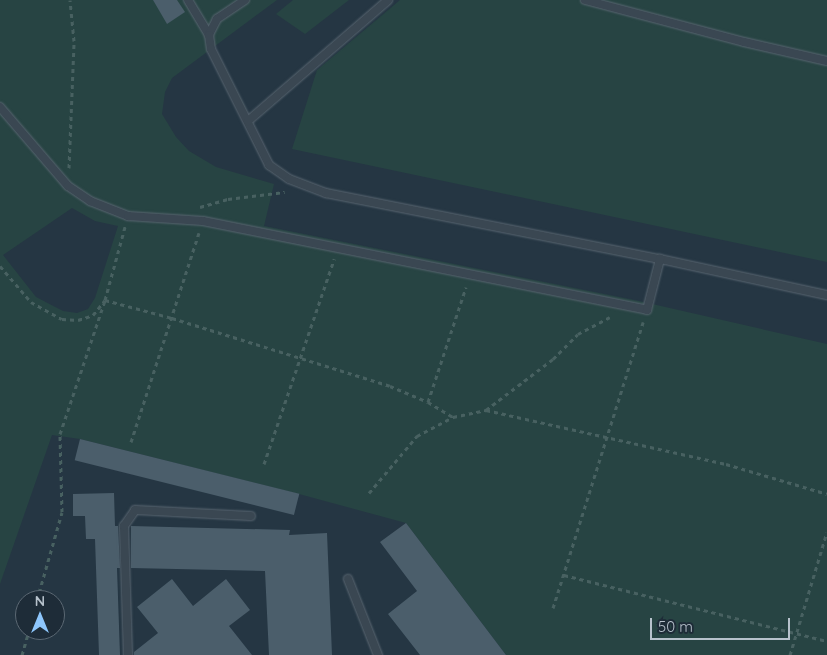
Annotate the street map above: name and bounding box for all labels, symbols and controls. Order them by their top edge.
north arrow [15,590,65,640]
text: N [35,592,45,610]
scale bar [652,608,792,640]
text: 50 m [658,617,693,636]

